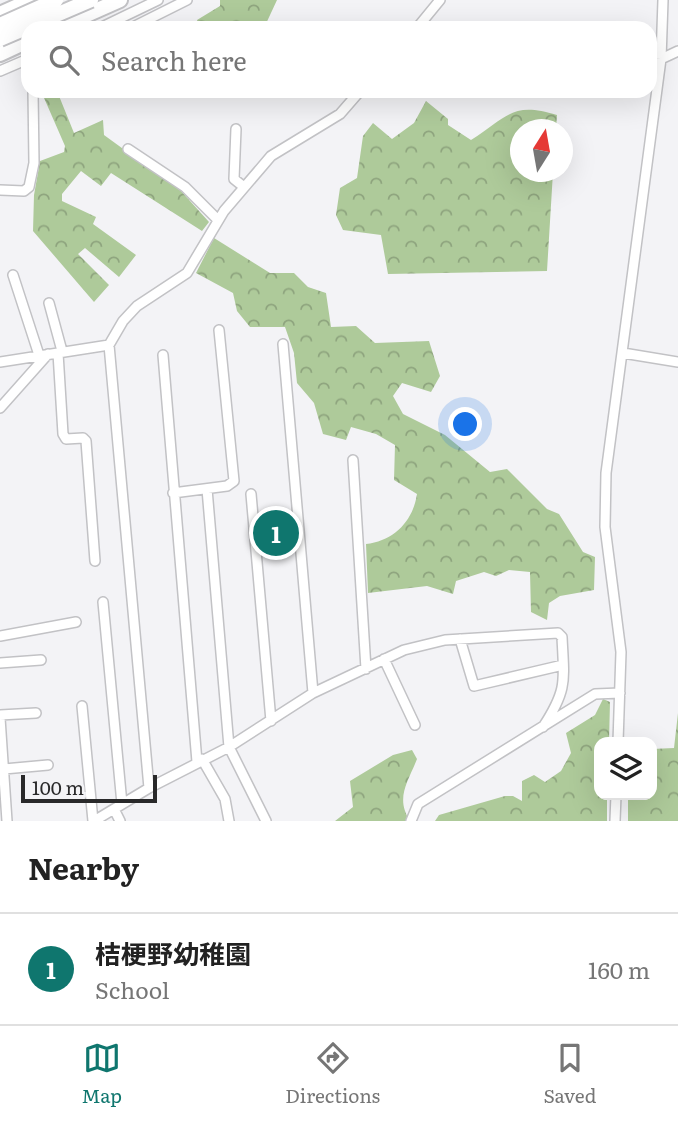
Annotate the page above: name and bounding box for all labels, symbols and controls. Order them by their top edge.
search box [21,21,657,98]
text: Search here [101,40,247,79]
icon: search [45,41,83,79]
north arrow [510,119,573,182]
your location [448,407,482,441]
pin: 1 [253,507,299,559]
map controls [594,737,657,800]
button: layers [594,737,657,800]
scale bar [21,772,158,804]
text: 100 m [32,773,84,801]
text: Nearby [28,845,139,889]
text: 桔梗野幼稚園 [95,933,251,972]
text: 1 [46,952,56,986]
text: 160 m [588,952,650,986]
text: School [95,972,169,1006]
tab: Map [82,1039,122,1109]
tab: Directions [285,1039,380,1109]
tab: Saved [543,1039,596,1109]

